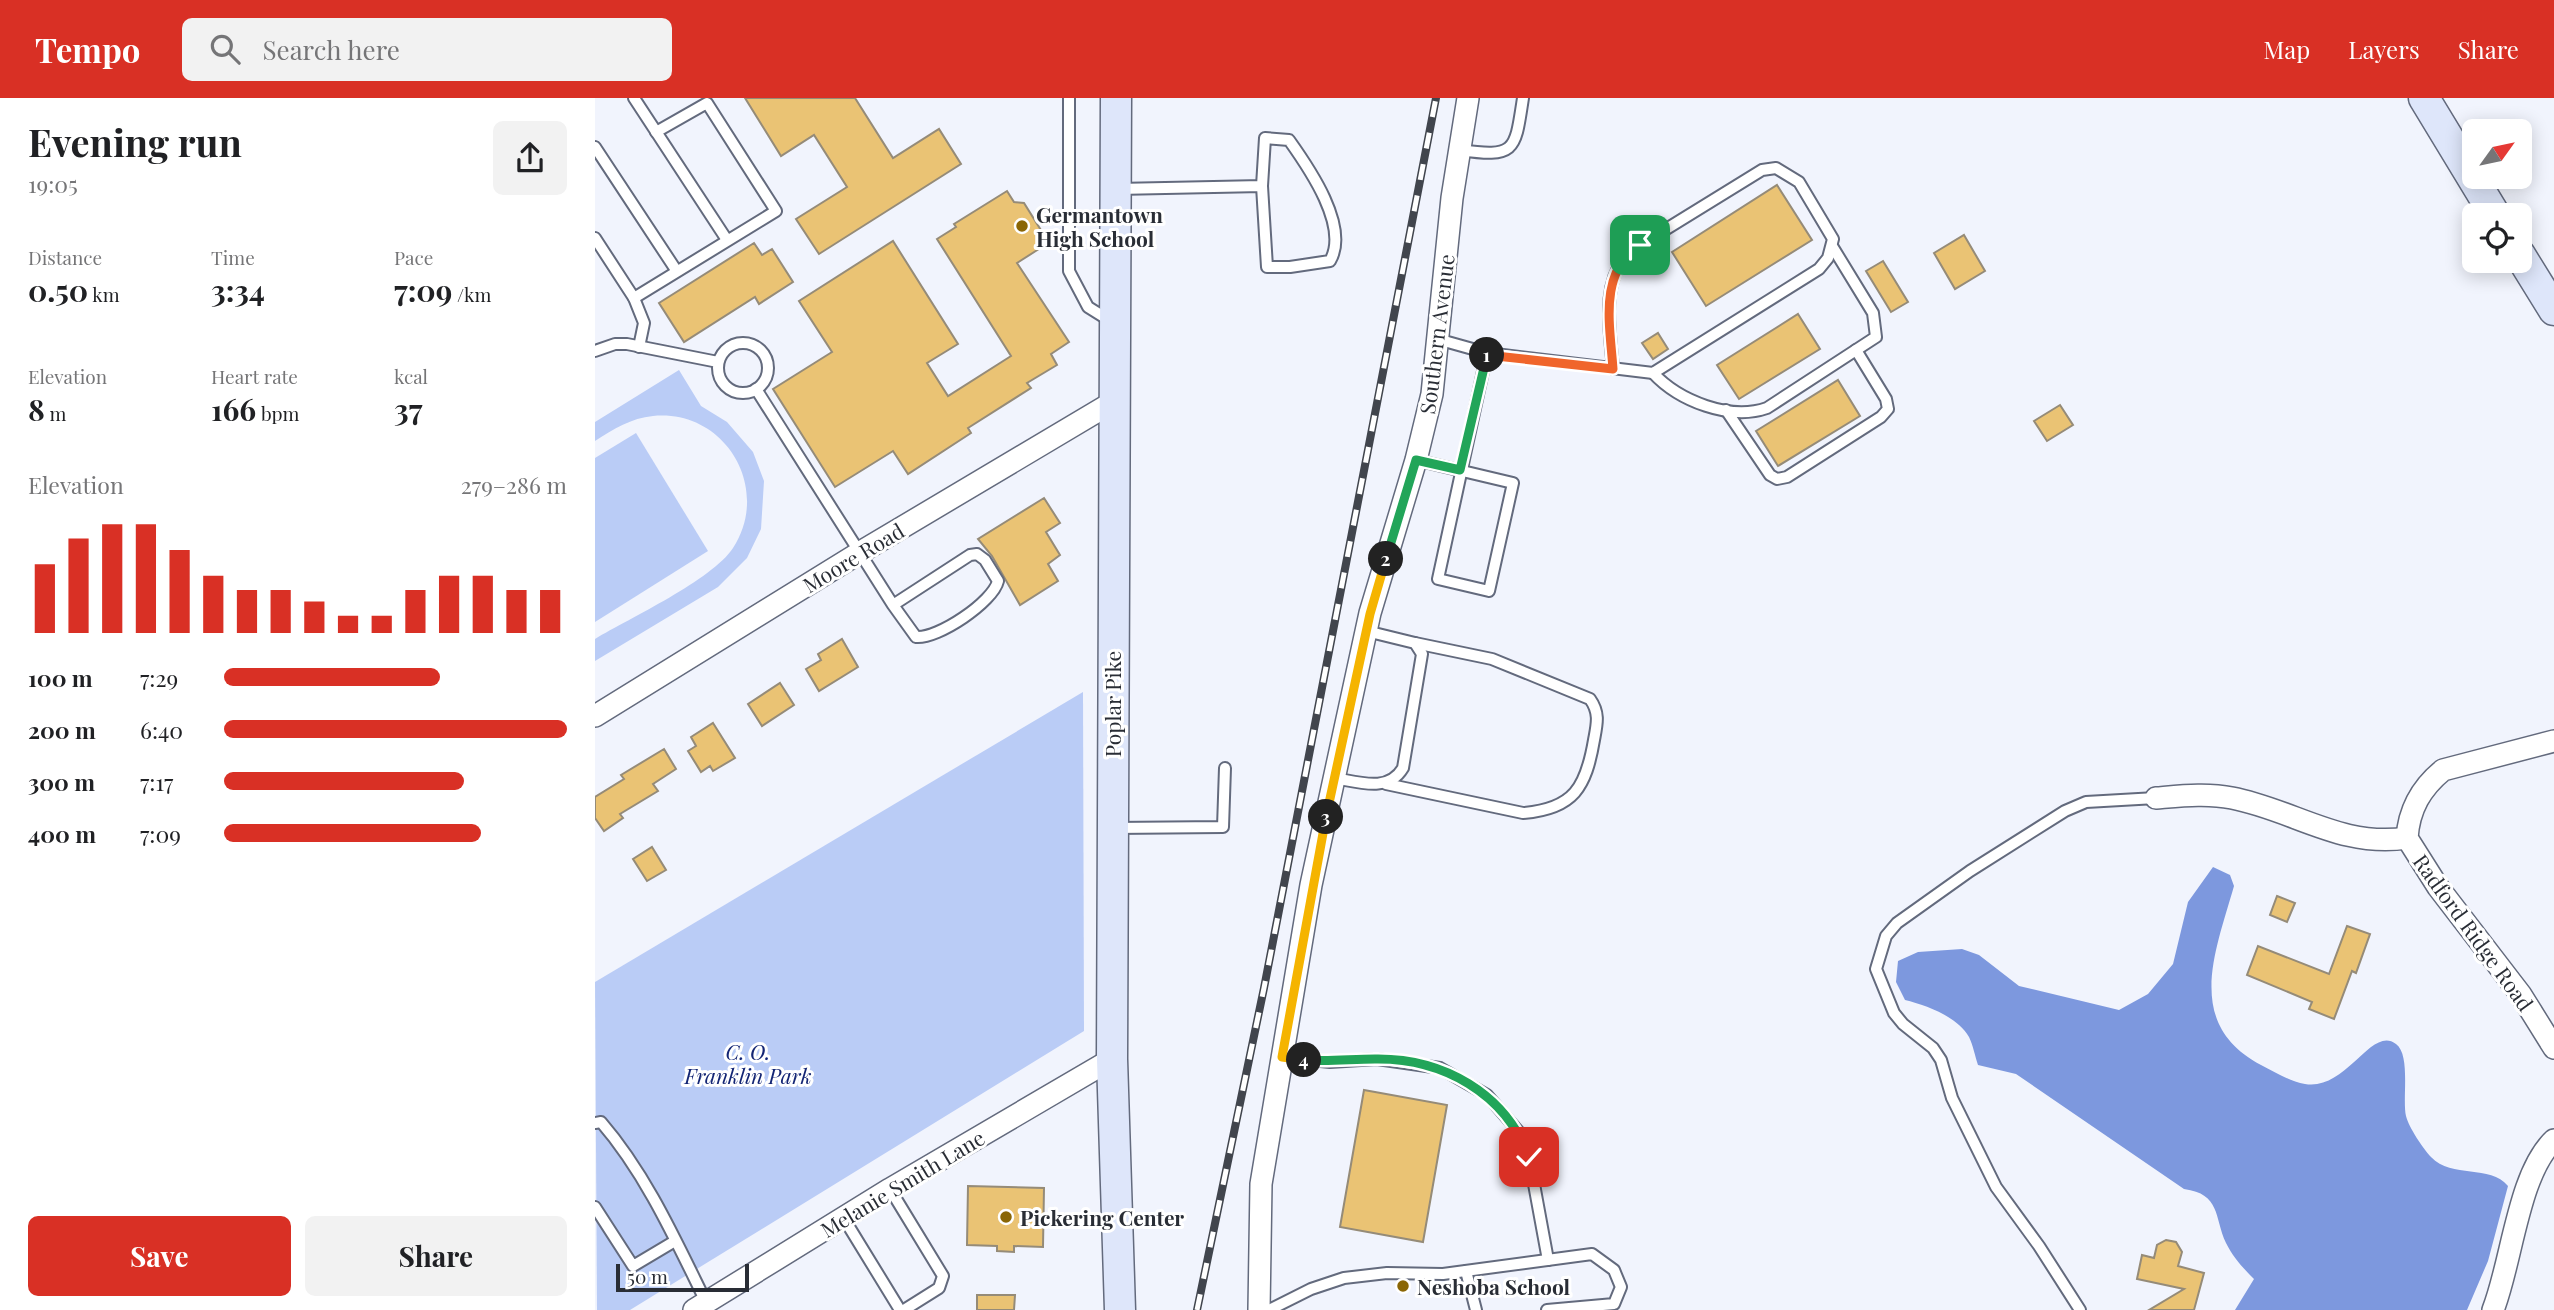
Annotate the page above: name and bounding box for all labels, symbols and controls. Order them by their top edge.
search box [182,18,672,81]
text: Tempo [35,27,140,71]
icon: search [206,30,244,68]
text: Search here [262,32,400,67]
text: Map [2264,33,2310,65]
text: Layers [2348,33,2420,65]
text: Share [2458,33,2519,65]
text: Evening run [28,116,242,167]
north arrow [2462,119,2532,189]
map controls [2462,119,2532,273]
button: share [493,121,567,195]
text: 19:05 [28,168,78,199]
place label: Germantown High School [1036,200,1163,252]
button: locate [2462,203,2532,273]
pin [1610,215,1670,275]
marker: Germantown High School [1014,218,1030,234]
icon: arrive [1621,226,1659,264]
text: Distance [28,244,102,270]
text: Time [211,244,255,270]
text: Pace [394,244,433,270]
street label: Southern Avenue [1412,252,1460,416]
text: 0.50 [28,270,88,310]
text: 3:34 [211,270,265,310]
text: 7:09 [394,270,452,310]
text: km [88,281,120,307]
text: /km [452,281,491,307]
pin: 1 [1469,338,1505,372]
text: 1 [1483,341,1490,367]
text: Elevation [28,363,107,389]
text: Heart rate [211,363,298,389]
text: kcal [394,363,428,389]
text: 8 [28,389,45,429]
text: 166 [211,389,256,429]
text: 37 [394,389,422,429]
text: m [45,400,66,426]
text: bpm [256,400,300,426]
text: Elevation [28,469,124,500]
text: 279–286 m [461,469,567,500]
street label: Moore Road [797,516,909,598]
pin: 2 [1369,542,1403,576]
text: 2 [1381,545,1390,571]
street label: Poplar Pike [1098,651,1126,757]
text: 100 m [28,662,93,693]
text: 7:29 [140,662,178,693]
text: 200 m [28,714,96,745]
text: 6:40 [140,714,183,745]
text: 300 m [28,766,95,797]
text: 7:17 [140,766,173,797]
pin: 3 [1309,800,1343,834]
text: 3 [1321,803,1330,829]
text: 400 m [28,818,96,849]
text: 7:09 [140,818,181,849]
street label: Radford Ridge Road [2408,848,2540,1016]
park label: C. O. Franklin Park [684,1037,812,1089]
pin: 4 [1287,1042,1321,1077]
text: 4 [1298,1046,1309,1072]
street label: Melanie Smith Lane [815,1123,989,1243]
pin [1499,1127,1559,1187]
icon: check [1510,1138,1548,1176]
place label: Pickering Center [1020,1203,1184,1231]
marker: Pickering Center [998,1209,1014,1225]
button: Save [28,1216,291,1296]
button: Share [305,1216,567,1296]
scale bar [616,1261,749,1293]
text: 50 m [627,1263,668,1289]
place label: Neshoba School [1417,1272,1571,1300]
marker: Neshoba School [1395,1278,1411,1294]

